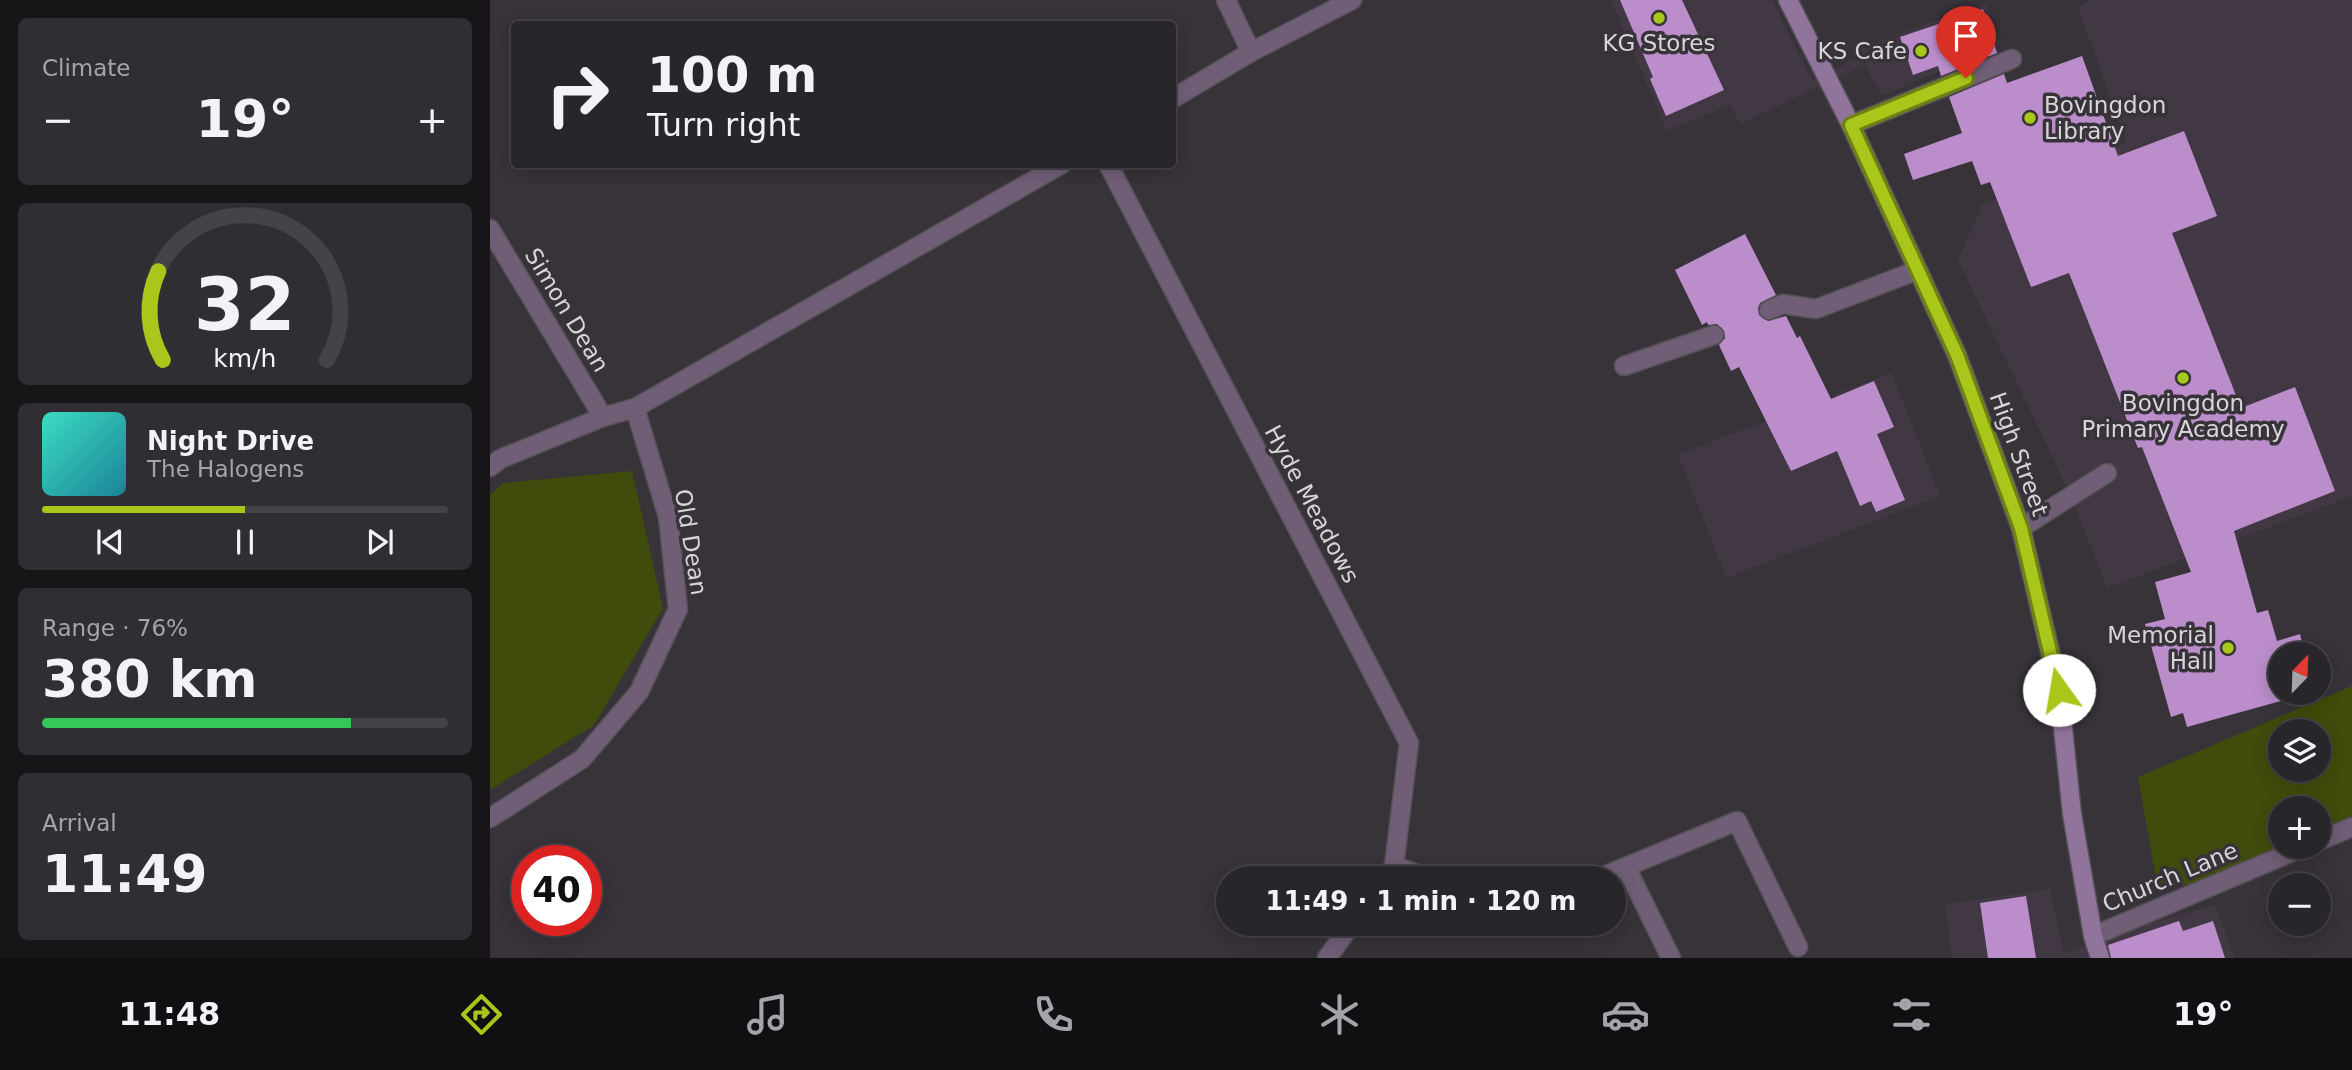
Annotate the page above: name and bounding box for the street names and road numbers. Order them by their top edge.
street label: Simon Dean [520,243,614,377]
street label: High Street [1985,388,2053,520]
street label: Hyde Meadows [1260,421,1364,587]
street label: Old Dean [670,487,712,597]
street label: Church Lane [2098,837,2242,917]

